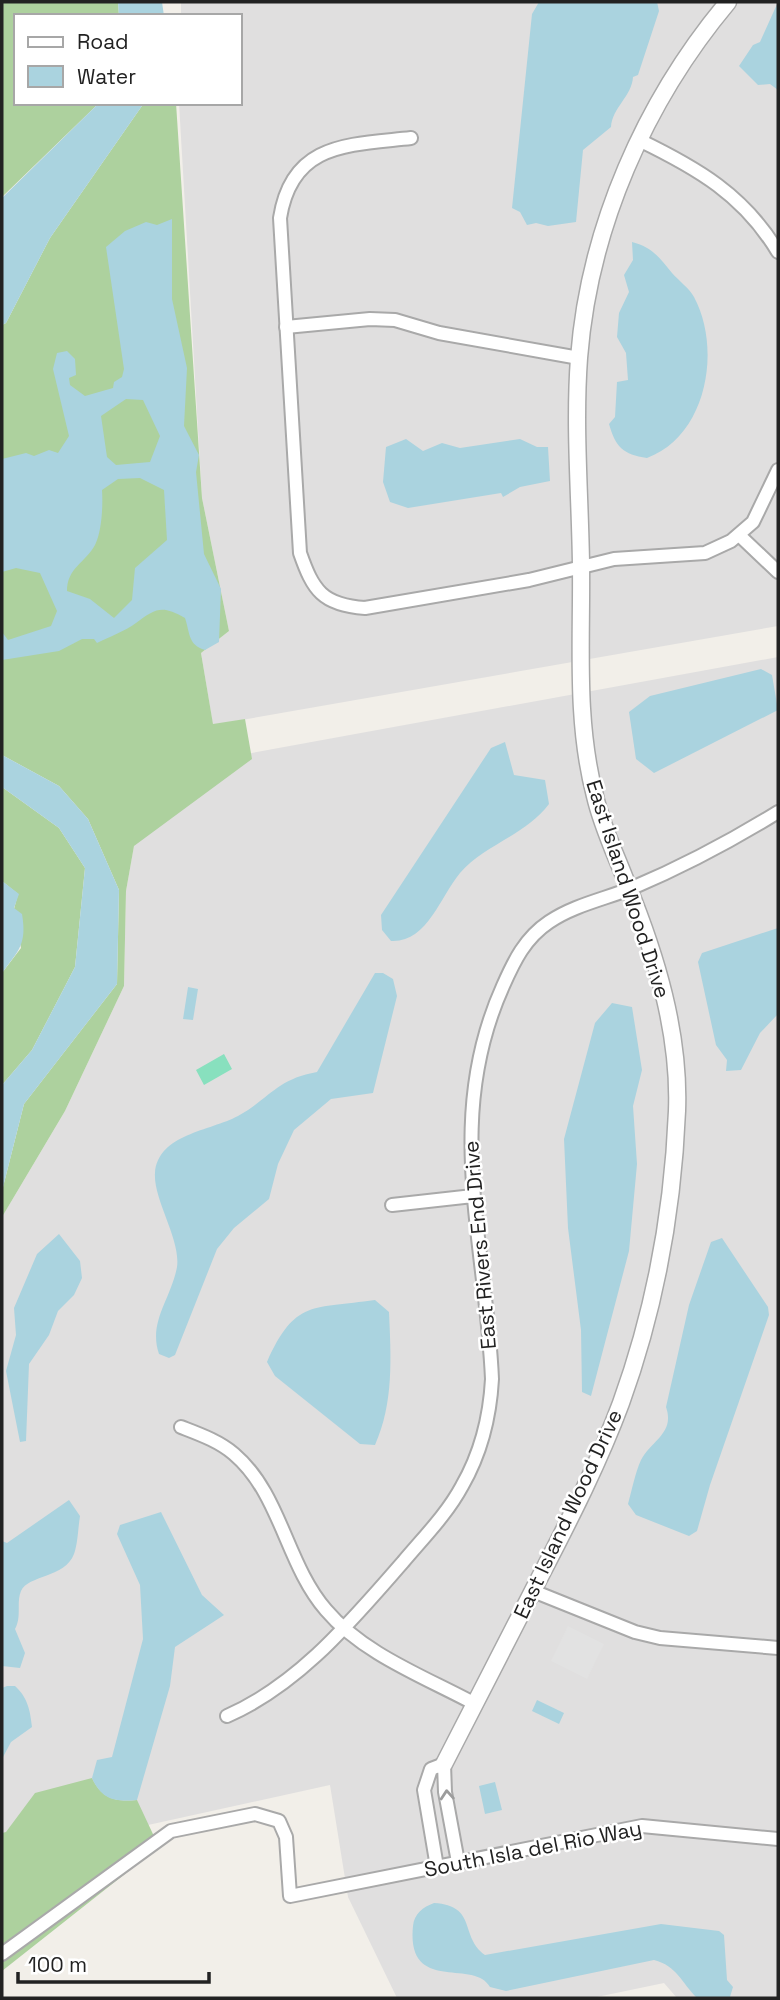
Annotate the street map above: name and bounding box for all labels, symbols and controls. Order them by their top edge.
legend [14,14,242,105]
text: Road [77,28,129,55]
text: Water [77,63,136,90]
street label: East Island Wood Drive [580,776,677,1001]
street label: East Rivers End Drive [457,1140,502,1351]
street label: East Island Wood Drive [507,1405,628,1623]
one-way arrow [439,1789,454,1800]
street label: South Isla del Rio Way [422,1814,644,1883]
scale bar [18,1940,208,1984]
text: 100 m [28,1951,87,1978]

